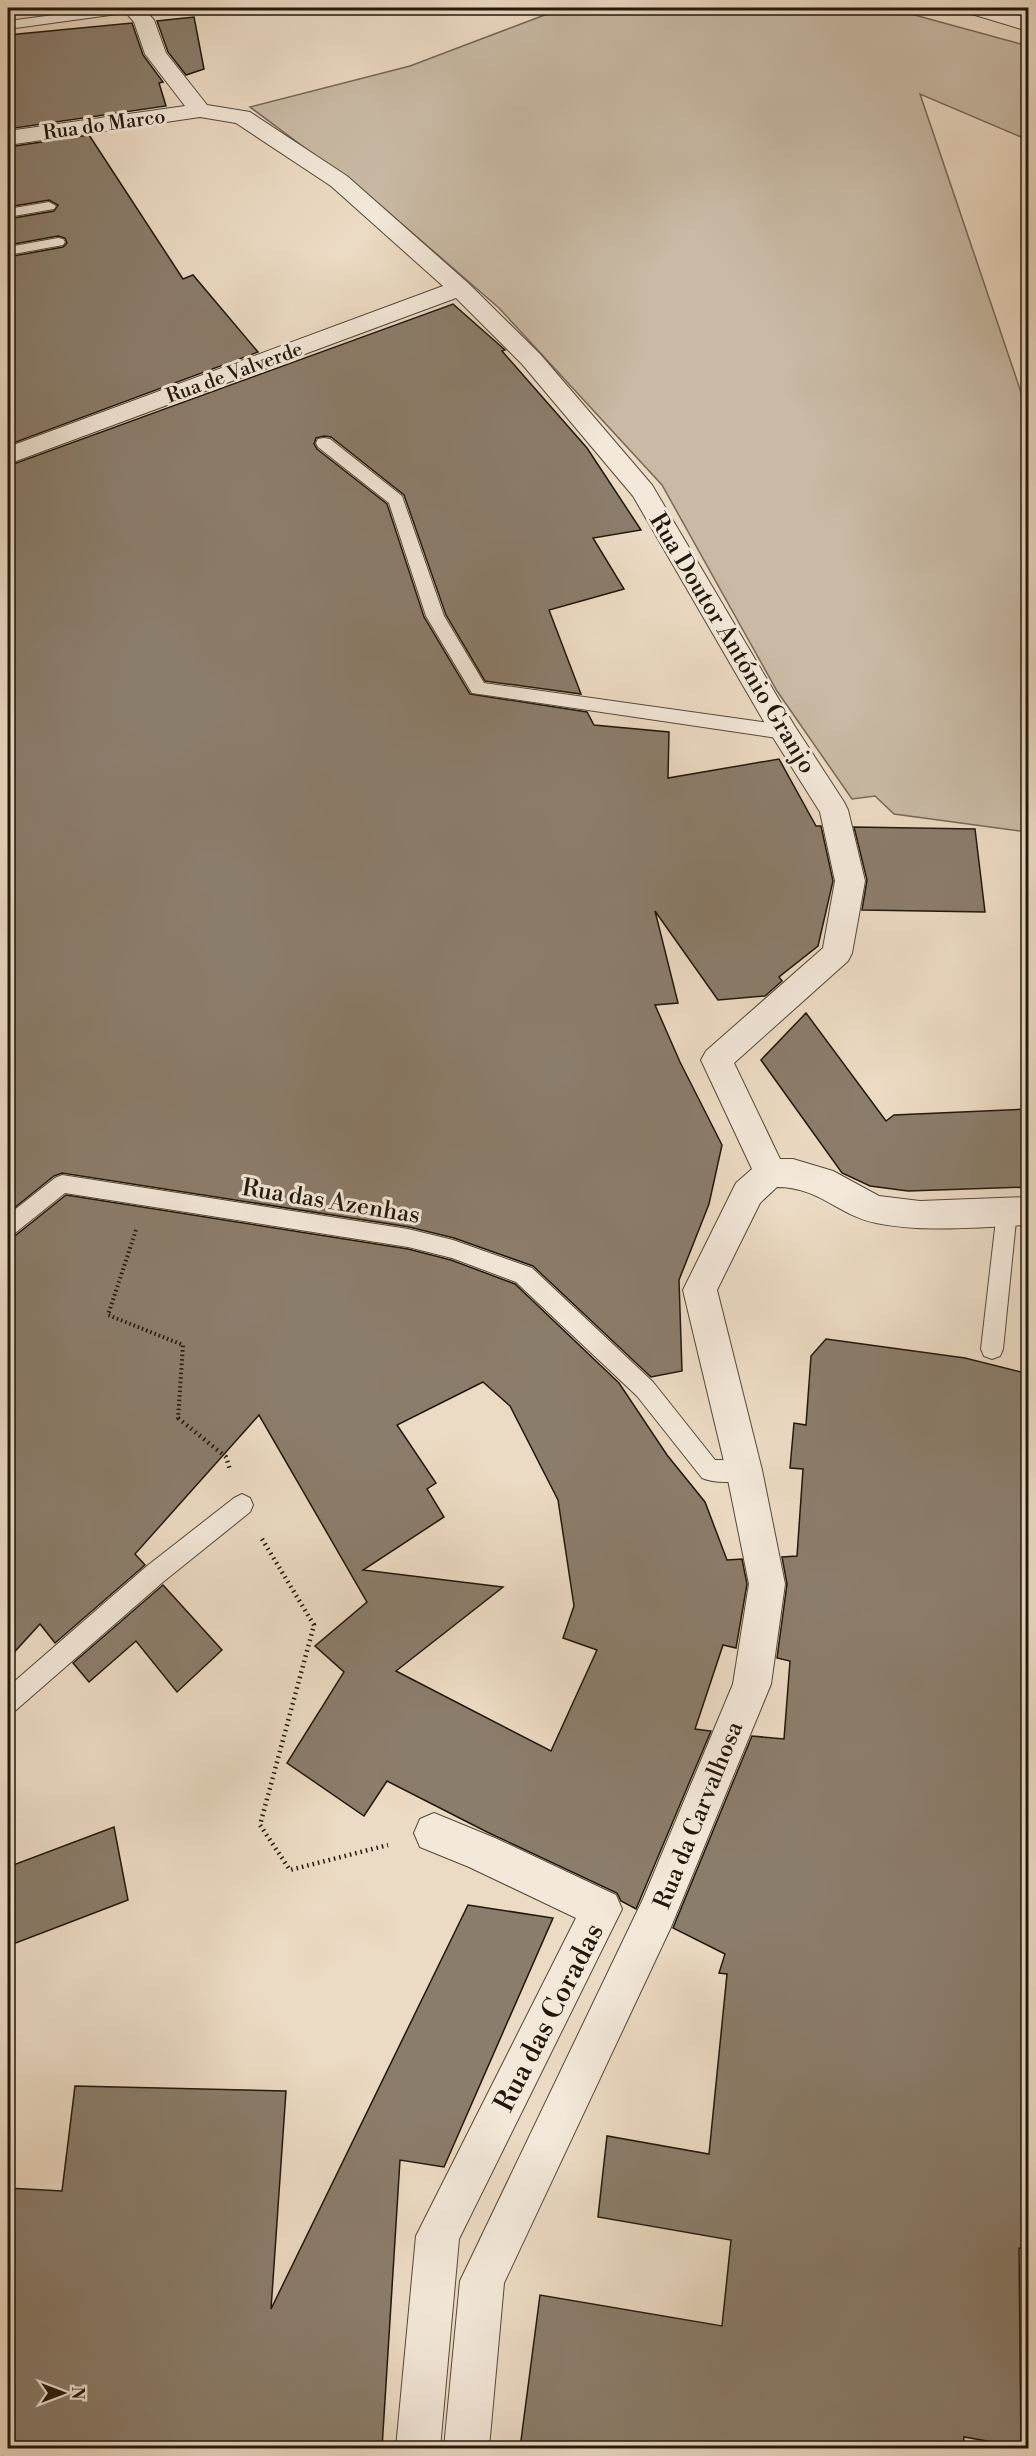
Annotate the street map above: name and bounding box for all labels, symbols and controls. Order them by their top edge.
street label: Rua do Marco [41,104,167,146]
street label: Rua de Valverde [163,337,306,410]
street label: Rua Doutor António Granjo [642,508,822,779]
street label: Rua das Azenhas [240,1173,422,1231]
street label: Rua da Carvalhosa [648,1716,751,1914]
street label: Rua das Coradas [487,1918,612,2118]
north arrow [33,2363,93,2423]
text: N [67,2387,87,2400]

